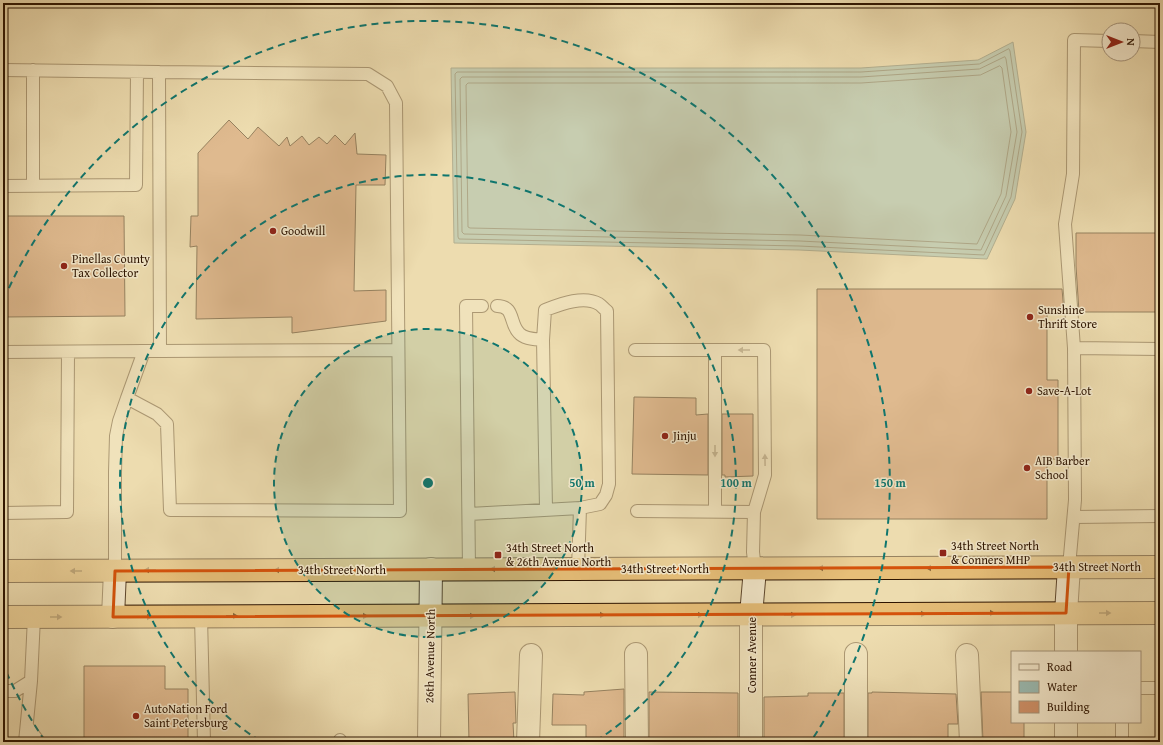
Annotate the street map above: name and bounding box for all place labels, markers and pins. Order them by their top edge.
place label: Goodwill [281,222,326,239]
marker: Goodwill [268,226,278,236]
place label: Pinellas County Tax Collector [72,250,150,281]
marker: Pinellas County Tax Collector [59,261,69,271]
place label: Sunshine Thrift Store [1038,301,1097,332]
marker: Sunshine Thrift Store [1025,312,1035,322]
place label: Save-A-Lot [1037,382,1092,399]
marker: Save-A-Lot [1024,386,1034,396]
place label: Jinju [671,427,697,444]
marker: Jinju [660,431,670,441]
place label: AIB Barber School [1035,452,1090,483]
marker: AIB Barber School [1022,463,1032,473]
centre of rings [421,476,435,490]
place label: 34th Street North & Conners MHP [951,537,1039,568]
place label: 34th Street North & 26th Avenue North [506,539,612,570]
marker: 34th Street North & Conners MHP [938,548,948,558]
marker: 34th Street North & 26th Avenue North [493,550,503,560]
place label: AutoNation Ford Saint Petersburg [144,700,228,731]
marker: AutoNation Ford Saint Petersburg [131,711,141,721]

